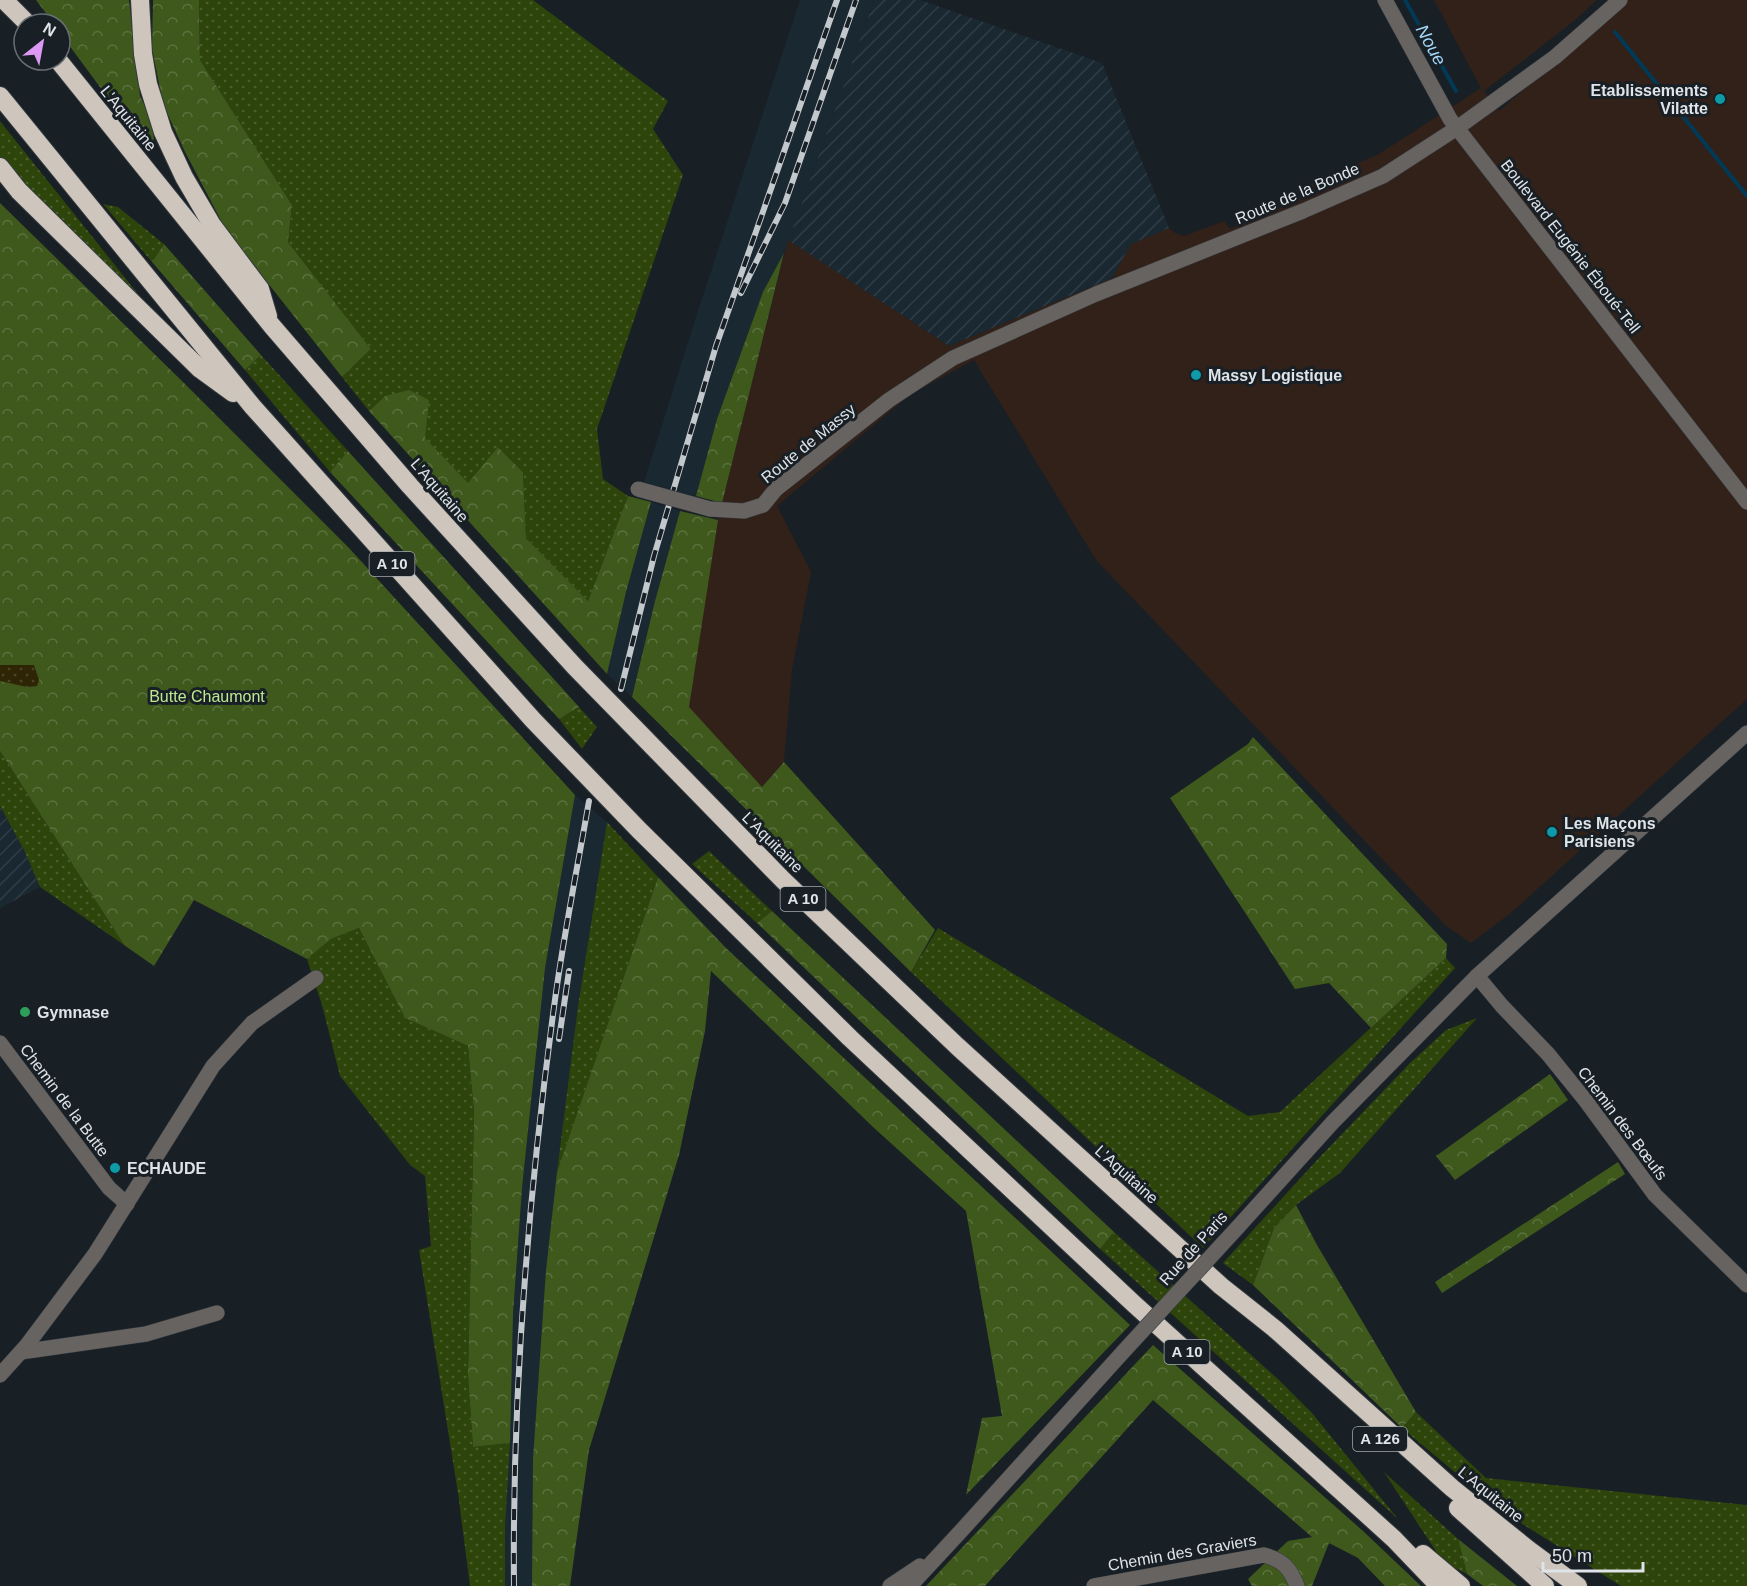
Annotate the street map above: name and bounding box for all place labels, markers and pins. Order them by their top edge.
place label: Etablissements Vilatte [1591,82,1708,117]
marker: Etablissements Vilatte [1713,92,1727,106]
place label: Massy Logistique [1208,367,1342,384]
marker: Massy Logistique [1189,368,1203,382]
place label: Les Maçons Parisiens [1564,815,1656,850]
marker: Les Maçons Parisiens [1545,825,1559,839]
place label: Gymnase [37,1004,109,1021]
marker: Gymnase [18,1005,32,1019]
place label: ECHAUDE [127,1160,206,1177]
marker: ECHAUDE [108,1161,122,1175]

